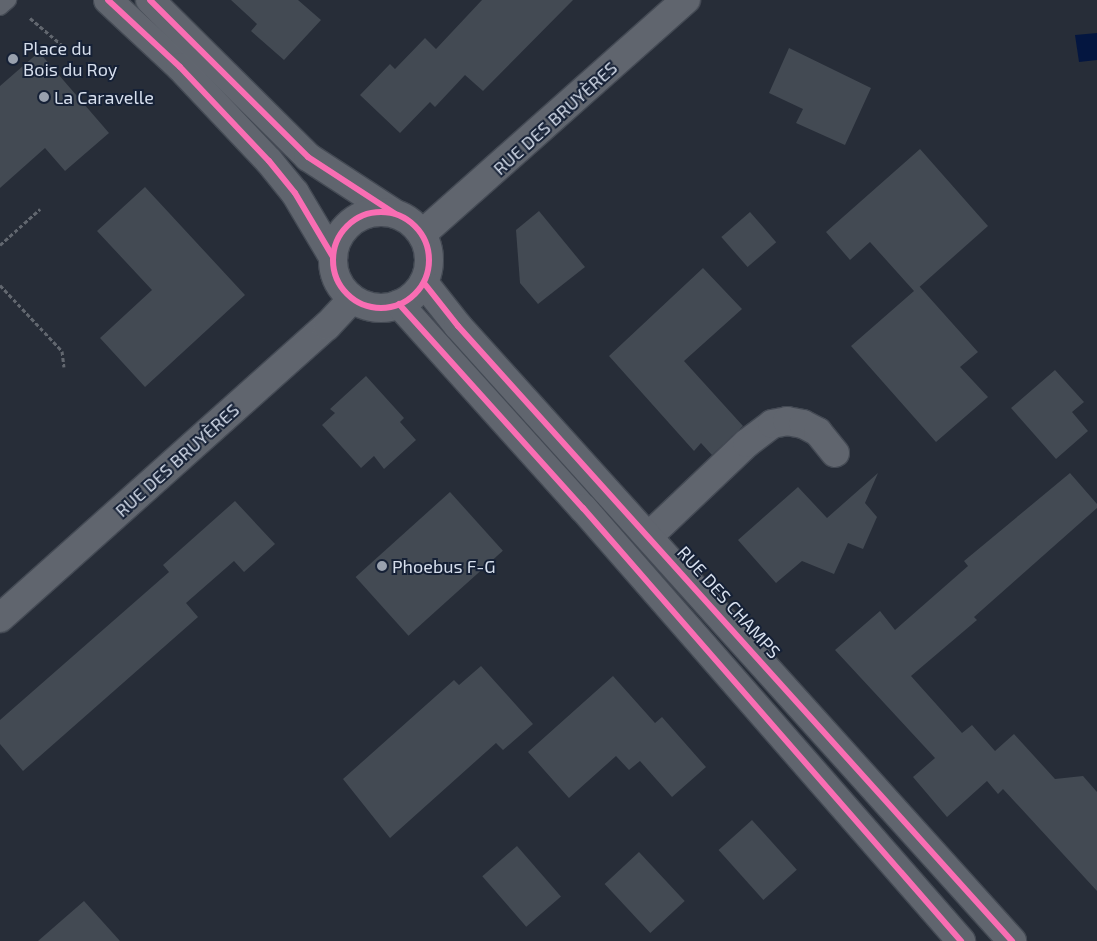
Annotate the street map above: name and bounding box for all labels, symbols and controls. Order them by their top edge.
place label: Place du Bois du Roy [23,38,117,80]
marker: Place du Bois du Roy [7,53,19,65]
street label: RUE DES BRUYÈRES [489,57,621,179]
place label: La Caravelle [54,86,154,108]
marker: La Caravelle [38,91,50,103]
street label: RUE DES BRUYÈRES [111,399,243,521]
street label: RUE DES CHAMPS [673,542,785,662]
place label: Phoebus F-G [392,555,496,577]
marker: Phoebus F-G [376,560,388,572]

